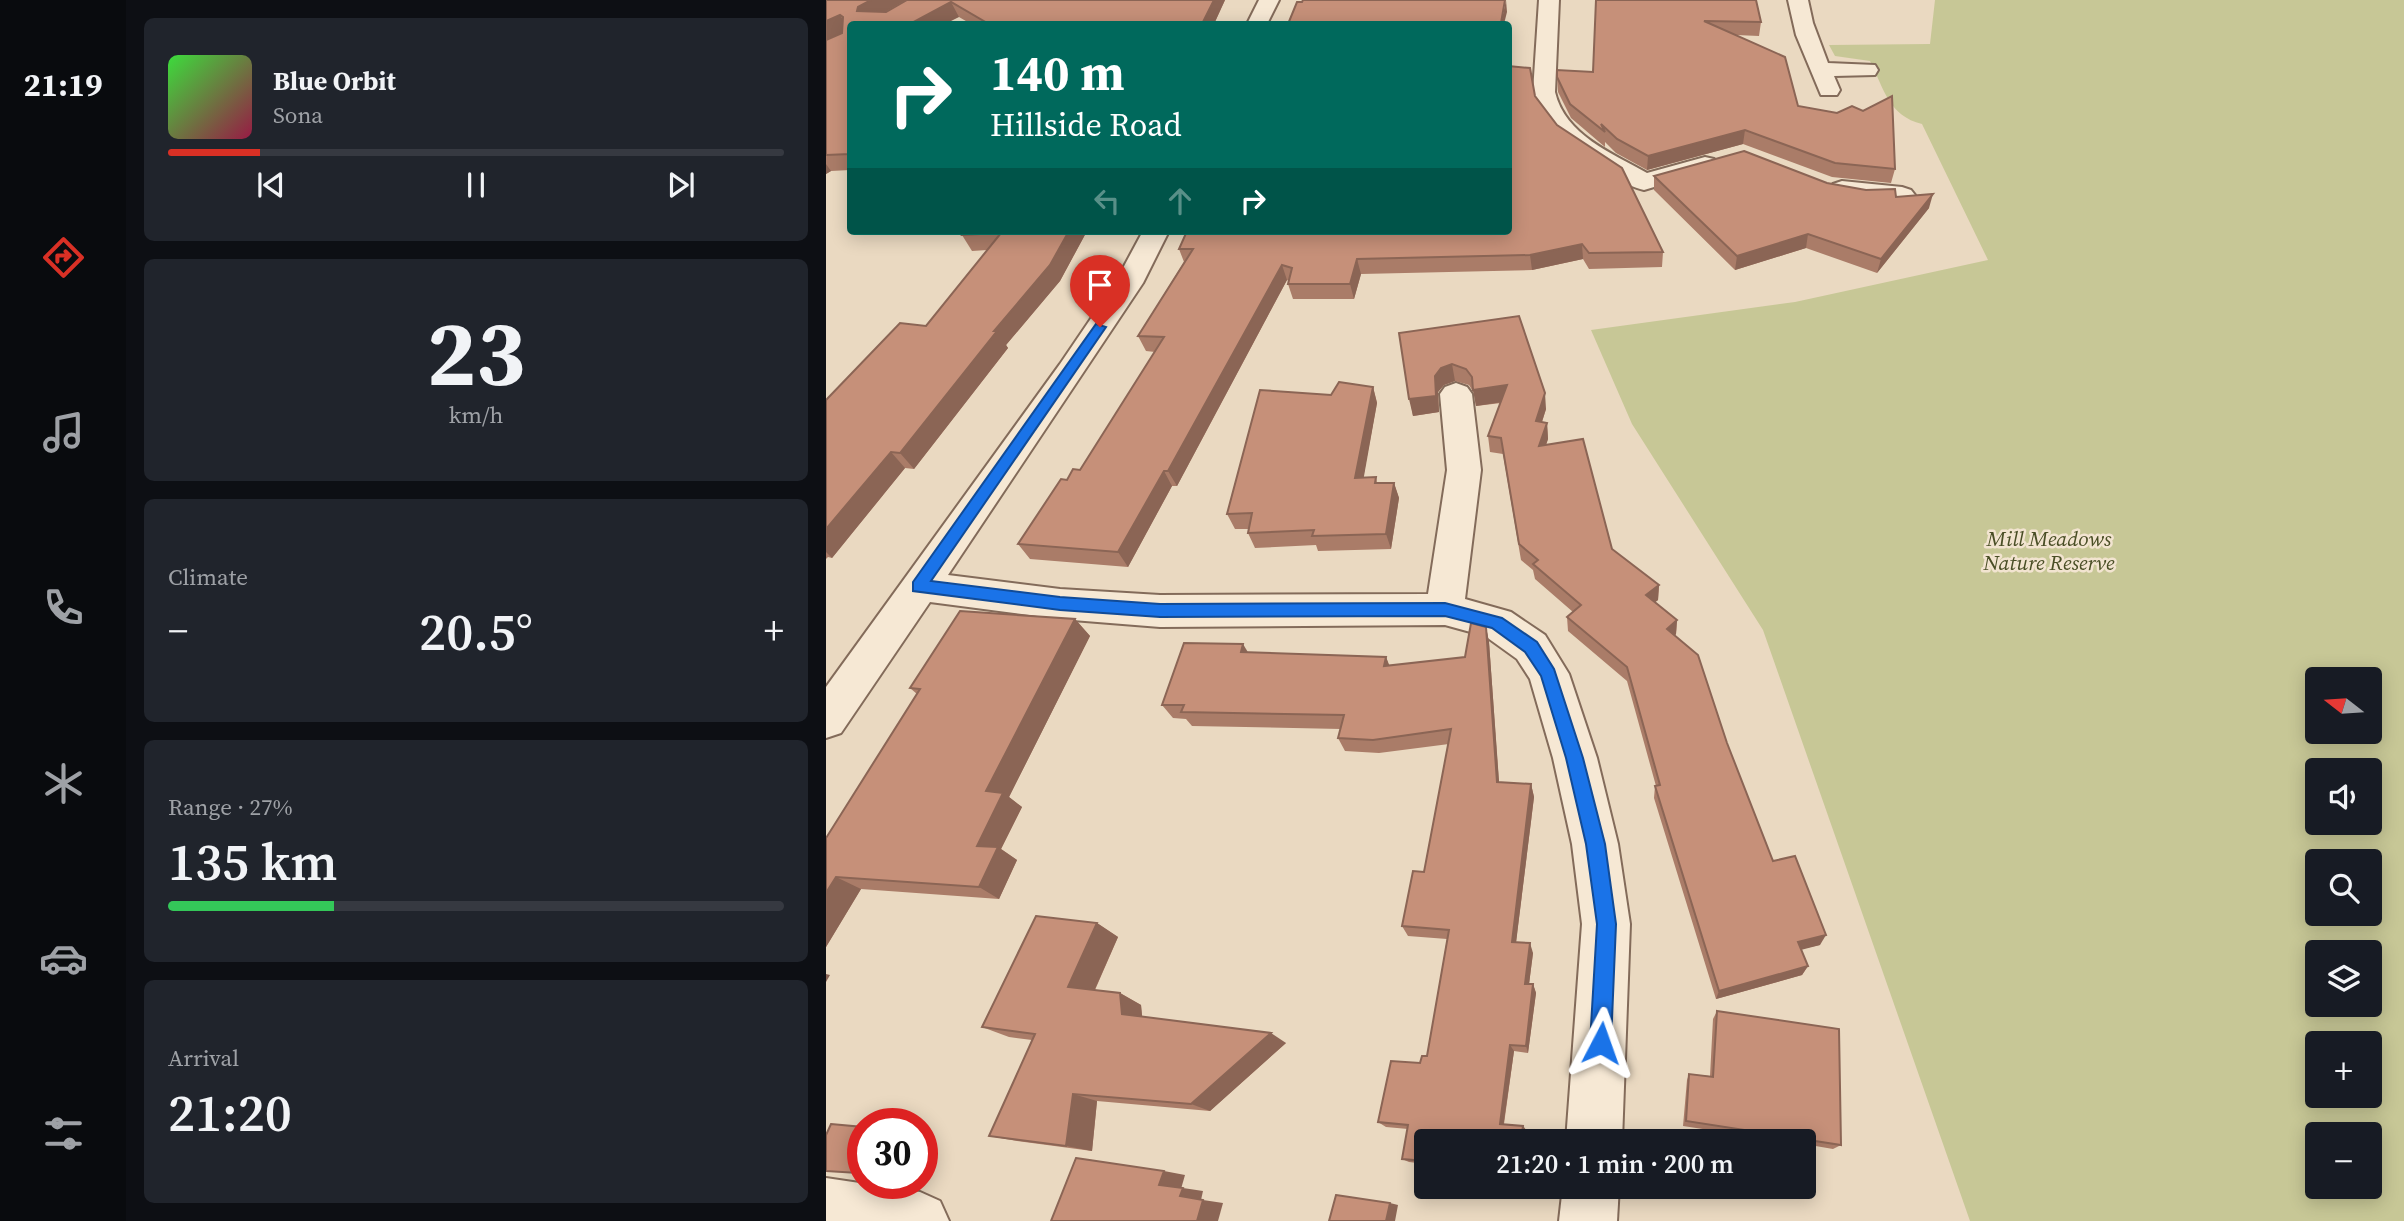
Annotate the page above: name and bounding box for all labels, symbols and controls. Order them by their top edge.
text: 140 m [990,39,1125,106]
icon: right [875,49,966,140]
text: 21:19 [24,63,102,107]
text: Blue Orbit [273,63,396,99]
text: Sona [273,99,323,131]
text: Hillside Road [990,103,1182,147]
icon: previous [252,166,290,204]
icon: pause [457,166,495,204]
icon: next [662,166,700,204]
icon: left [1088,182,1126,220]
icon: ahead [1161,182,1199,220]
icon: right [1234,182,1272,220]
icon: directions [39,233,88,282]
pin [1070,255,1130,327]
icon: arrive [1081,266,1119,304]
text: 23 [427,291,525,415]
text: km/h [449,399,503,431]
icon: music [39,408,88,457]
park label: Mill Meadows Nature Reserve [1982,524,2115,577]
text: Climate [168,561,248,593]
icon: phone [39,583,88,632]
text: 20.5° [419,596,533,667]
text: − [168,605,188,657]
text: + [764,605,784,657]
north arrow [2305,667,2382,744]
map controls [2305,667,2382,1199]
button: sound [2305,758,2382,835]
icon: climate [39,759,88,808]
text: Range · 27% [168,791,293,823]
text: 135 km [168,826,337,897]
button: search [2305,849,2382,926]
icon: car [39,934,88,983]
button: layers [2305,940,2382,1017]
position arrow [1564,1006,1638,1080]
button: + [2305,1031,2382,1108]
text: Arrival [168,1042,239,1074]
text: 21:20 [168,1077,292,1148]
speed limit sign: 30 [847,1108,938,1199]
icon: filters [39,1109,88,1158]
button: − [2305,1122,2382,1199]
text: 21:20 · 1 min · 200 m [1496,1146,1734,1182]

